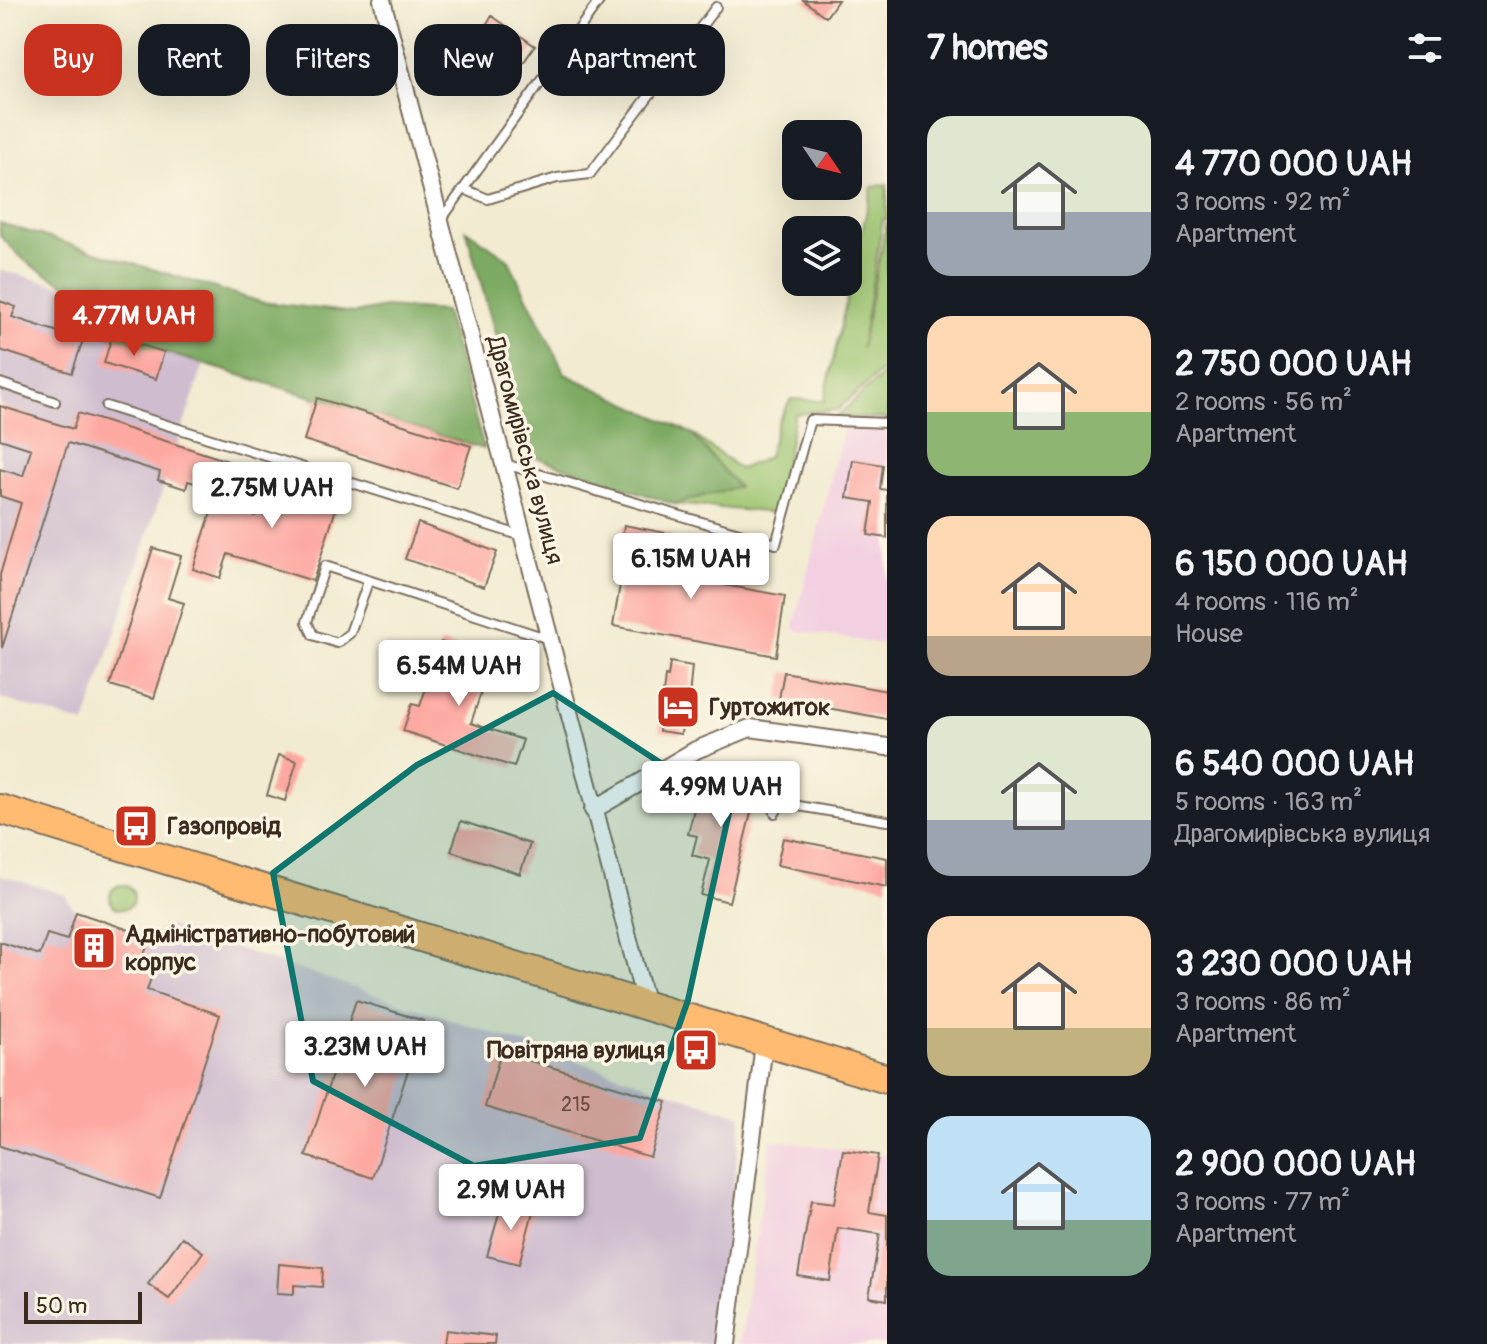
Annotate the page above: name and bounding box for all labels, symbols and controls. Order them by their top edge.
chip: Buy [24,24,122,96]
chip: Rent [138,24,250,96]
chip: Filters [266,24,398,96]
chip: New [414,24,522,96]
chip: Apartment [538,24,725,96]
icon: filters [1403,26,1447,70]
text: 7 homes [927,27,1048,70]
north arrow [782,120,862,200]
map controls [782,120,862,296]
text: 4 770 000 UAH [1175,143,1412,186]
icon: home [991,148,1087,244]
text: 3 rooms · 92 m² [1175,186,1351,218]
button: layers [782,216,862,296]
text: Apartment [1175,218,1296,250]
pin: 4.77M UAH [42,290,226,358]
text: 4.77M UAH [72,300,196,332]
street label: Драгомирівська вулиця [480,332,569,568]
text: 2 750 000 UAH [1175,343,1412,386]
icon: home [991,348,1087,444]
text: 2 rooms · 56 m² [1175,386,1352,418]
text: Apartment [1175,418,1296,450]
pin: 2.75M UAH [180,462,364,530]
text: 2.75M UAH [211,472,333,504]
pin: 6.15M UAH [599,533,783,601]
text: 6.15M UAH [631,543,751,575]
text: 6 150 000 UAH [1175,543,1408,586]
icon: home [991,548,1087,644]
text: 4 rooms · 116 m² [1175,586,1359,618]
text: House [1175,618,1243,650]
pin: 6.54M UAH [367,640,551,708]
text: 6.54M UAH [397,650,521,682]
hotel icon: Гуртожиток [654,683,702,731]
place label: Гуртожиток [709,693,830,722]
text: 6 540 000 UAH [1175,743,1414,786]
icon: home [991,748,1087,844]
pin: 4.99M UAH [629,761,813,829]
text: 4.99M UAH [660,771,782,803]
text: 5 rooms · 163 m² [1175,786,1362,818]
bus stop icon: Газопровiд [112,802,160,850]
place label: Газопровiд [167,812,282,841]
text: Драгомирівська вулиця [1175,818,1430,850]
place label: Адміністративно-побутовий корпус [125,920,415,977]
building icon: Адміністративно-побутовий корпус [70,924,118,972]
text: 3 230 000 UAH [1175,943,1412,986]
icon: home [991,948,1087,1044]
text: 3 rooms · 86 m² [1175,986,1351,1018]
text: Apartment [1175,1018,1296,1050]
pin: 3.23M UAH [273,1021,457,1089]
bus stop icon: Повітряна вулиця [672,1026,720,1074]
text: 3.23M UAH [303,1031,427,1063]
place label: Повітряна вулиця [487,1036,665,1065]
house number: 215 [561,1092,591,1117]
text: 2 900 000 UAH [1175,1143,1416,1186]
icon: home [991,1148,1087,1244]
pin: 2.9M UAH [428,1164,594,1232]
text: 2.9M UAH [457,1174,565,1206]
text: 3 rooms · 77 m² [1175,1186,1350,1218]
text: Apartment [1175,1218,1296,1250]
scale bar [24,1288,142,1324]
text: 50 m [36,1292,87,1320]

